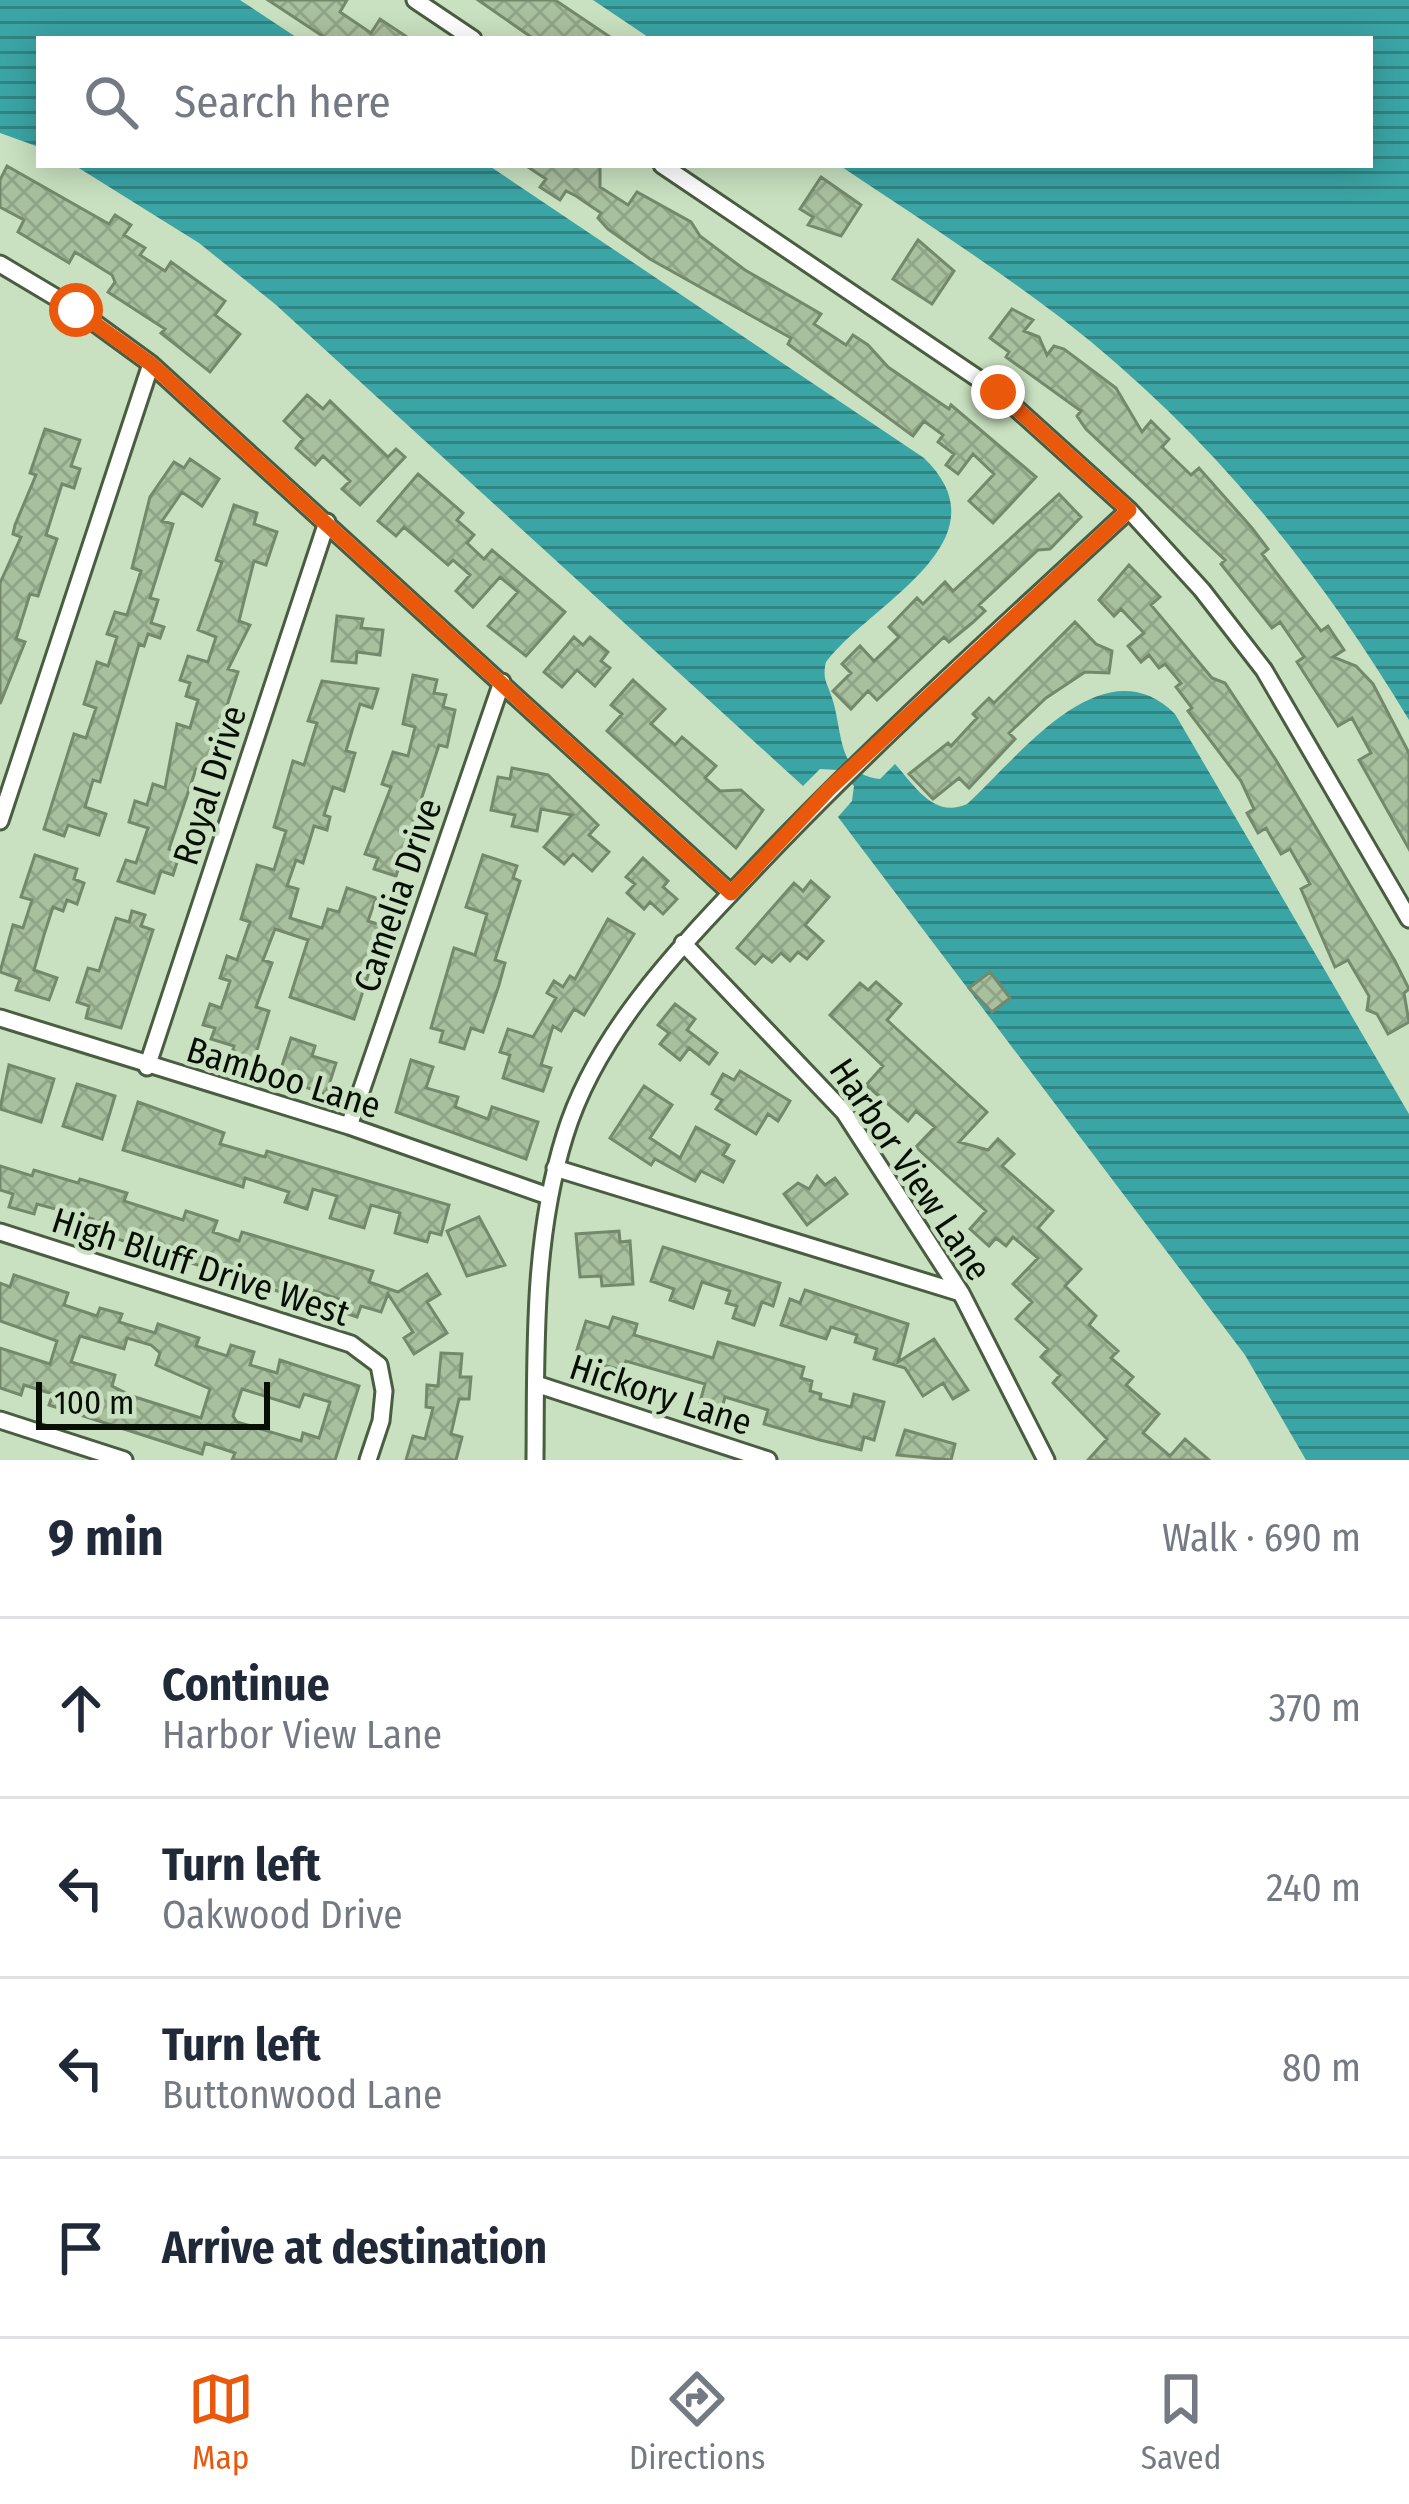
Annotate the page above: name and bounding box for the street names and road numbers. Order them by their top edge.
street label: Royal Drive [164,700,256,871]
street label: Camelia Drive [344,793,452,998]
street label: Bamboo Lane [181,1028,386,1128]
street label: Harbor View Lane [820,1050,1001,1289]
street label: High Bluff Drive West [46,1198,355,1336]
street label: Hickory Lane [564,1345,757,1445]

